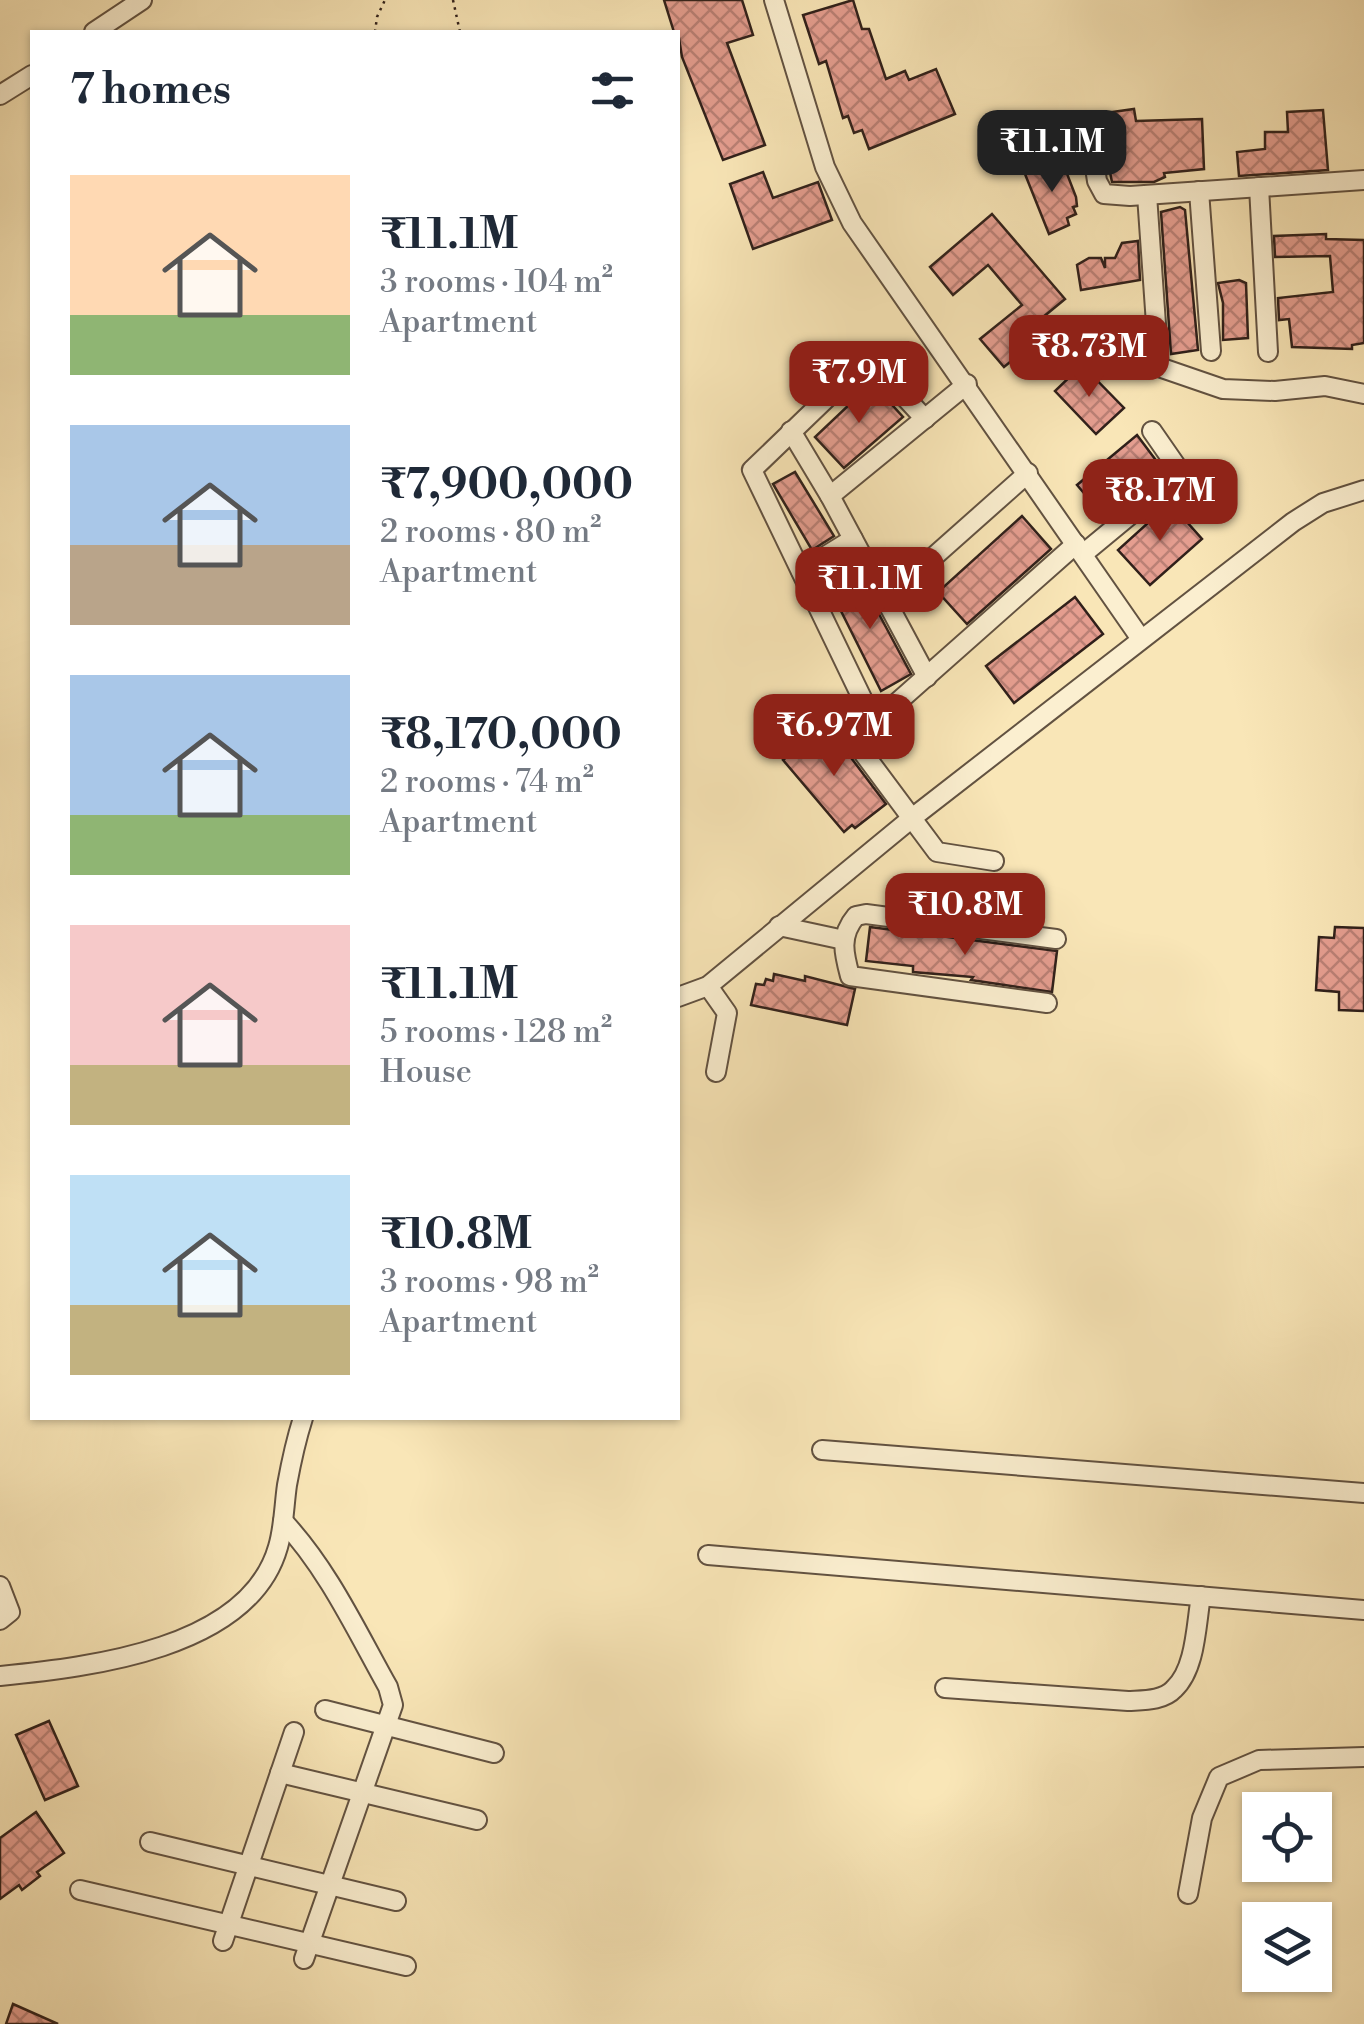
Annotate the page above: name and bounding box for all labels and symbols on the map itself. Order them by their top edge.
pin: ₹11.1M [971,110,1133,195]
pin: ₹8.73M [1008,315,1170,400]
pin: ₹7.9M [789,341,929,426]
pin: ₹8.17M [1079,459,1241,544]
pin: ₹11.1M [789,547,951,632]
pin: ₹6.97M [753,694,915,779]
pin: ₹10.8M [884,873,1046,958]

